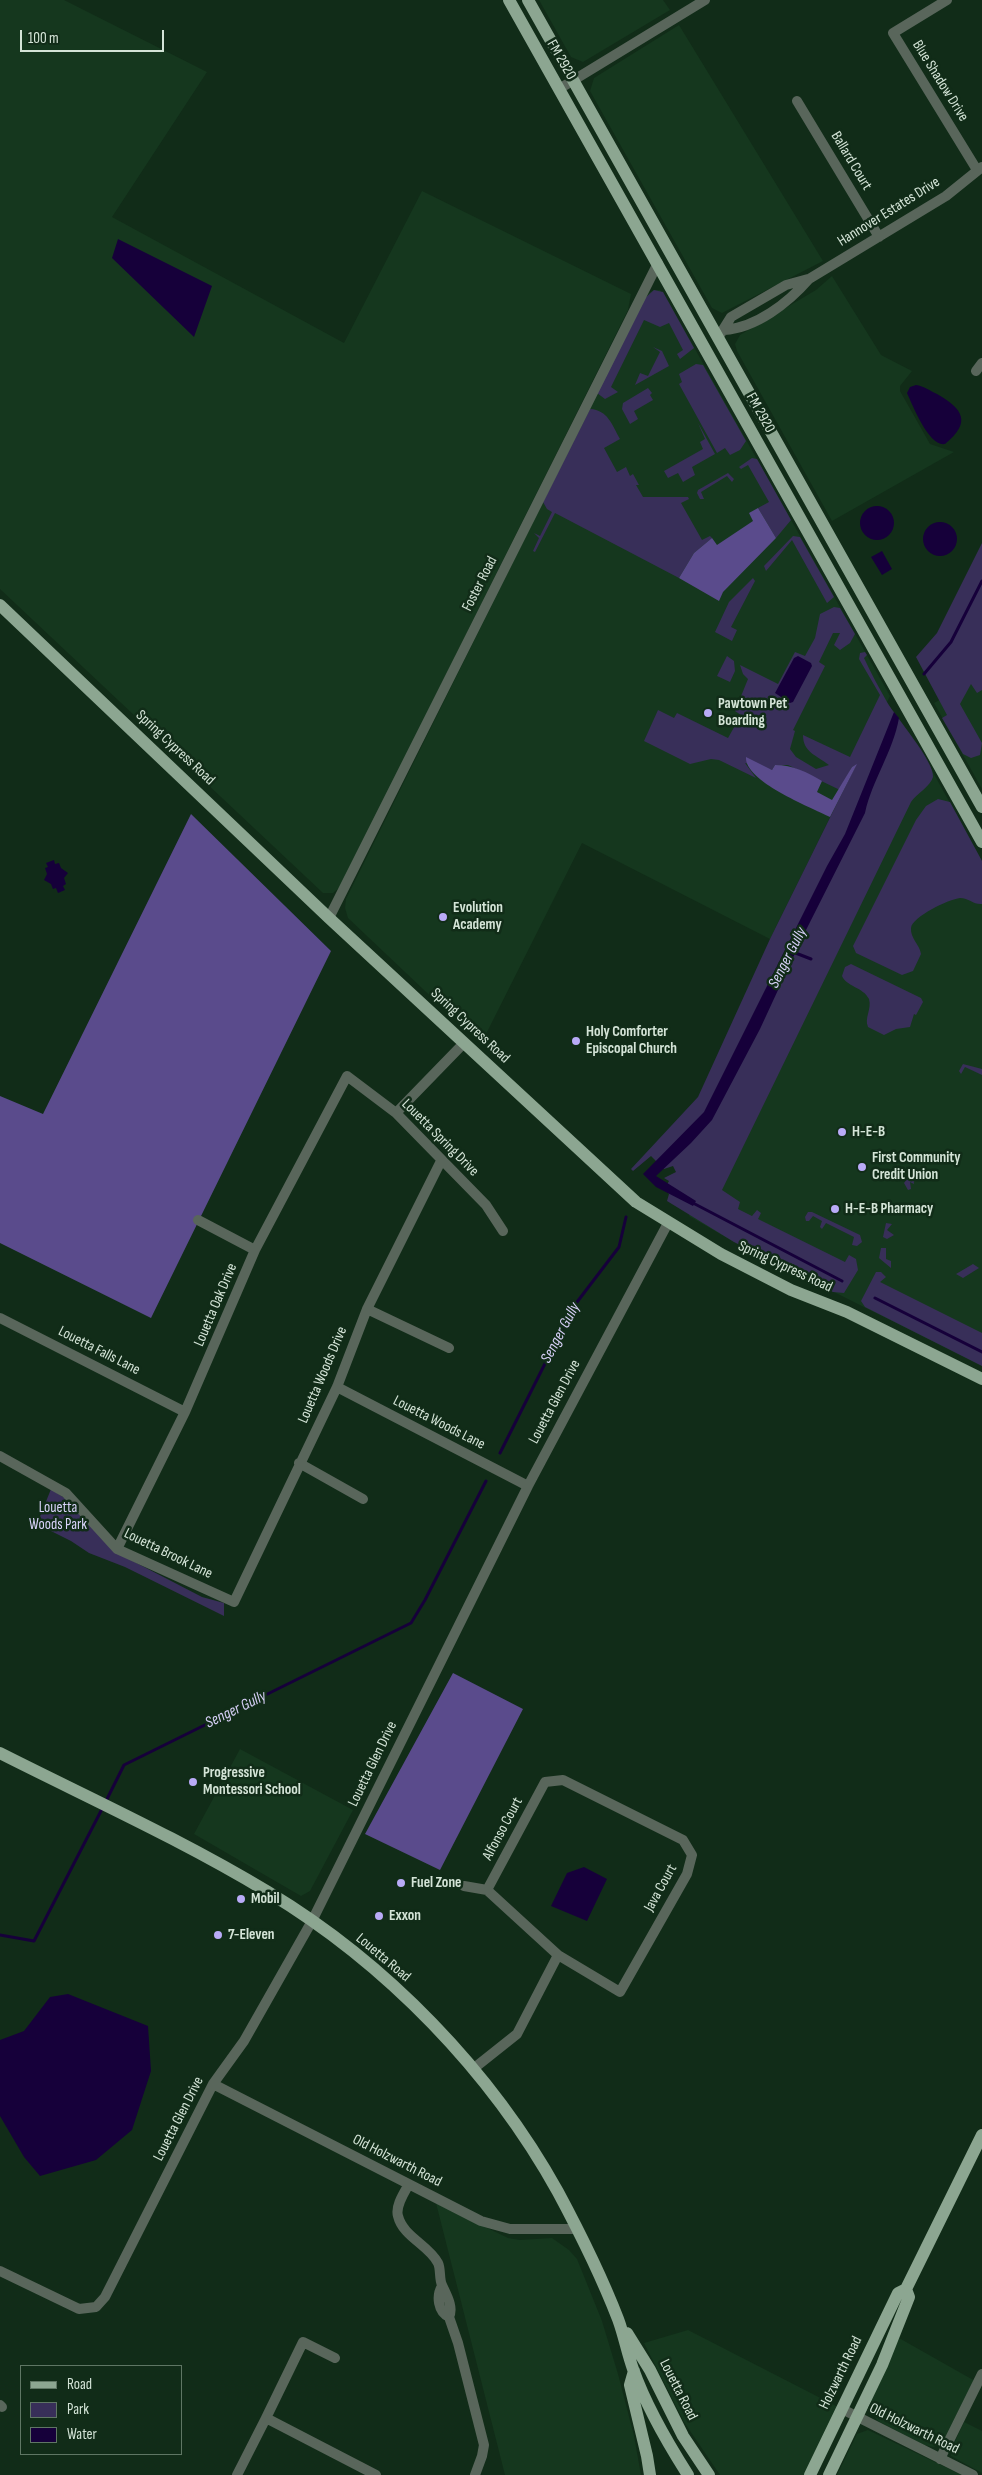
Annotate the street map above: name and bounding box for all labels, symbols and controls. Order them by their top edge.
scale bar [22,20,166,52]
text: 100 m [28,29,59,48]
street label: FM 2920 [542,37,580,83]
street label: Blue Shadow Drive [908,37,972,125]
street label: Ballard Court [826,128,876,194]
street label: Hannover Estates Drive [835,173,943,251]
street label: FM 2920 [742,390,778,436]
street label: Foster Road [459,554,501,614]
place label: Pawtown Pet Boarding [718,695,787,730]
street label: Spring Cypress Road [132,707,218,789]
marker: Pawtown Pet Boarding [702,707,714,719]
place label: Evolution Academy [453,899,503,934]
marker: Evolution Academy [437,911,449,923]
water label: Senger Gully [765,924,811,992]
street label: Spring Cypress Road [427,985,513,1067]
place label: Holy Comforter Episcopal Church [586,1023,677,1058]
marker: Holy Comforter Episcopal Church [570,1035,582,1047]
street label: Louetta Spring Drive [398,1096,482,1180]
place label: H-E-B [852,1123,885,1141]
marker: H-E-B [836,1126,848,1138]
place label: First Community Credit Union [872,1149,960,1184]
marker: First Community Credit Union [856,1161,868,1173]
place label: H-E-B Pharmacy [845,1200,933,1218]
marker: H-E-B Pharmacy [829,1203,841,1215]
street label: Spring Cypress Road [735,1237,835,1297]
street label: Louetta Oak Drive [190,1261,242,1349]
water label: Senger Gully [537,1299,585,1367]
street label: Louetta Falls Lane [55,1323,143,1379]
street label: Louetta Woods Drive [295,1324,351,1426]
street label: Louetta Glen Drive [525,1357,585,1447]
street label: Louetta Woods Lane [390,1392,488,1454]
park label: Louetta Woods Park [29,1499,87,1534]
street label: Louetta Brook Lane [121,1525,215,1583]
water label: Senger Gully [202,1687,270,1733]
street label: Louetta Glen Drive [345,1719,401,1809]
place label: Progressive Montessori School [203,1764,301,1799]
marker: Progressive Montessori School [187,1776,199,1788]
street label: Alfonso Court [479,1794,527,1864]
street label: Java Court [641,1861,681,1915]
place label: Fuel Zone [411,1874,461,1892]
marker: Fuel Zone [395,1877,407,1889]
place label: Mobil [251,1890,280,1908]
marker: Mobil [235,1893,247,1905]
place label: Exxon [389,1907,421,1925]
marker: Exxon [373,1910,385,1922]
place label: 7-Eleven [228,1926,275,1944]
marker: 7-Eleven [212,1929,224,1941]
street label: Louetta Road [352,1930,414,1986]
street label: Louetta Glen Drive [150,2074,208,2164]
street label: Old Holzwarth Road [349,2131,445,2191]
street label: Holzwarth Road [816,2334,866,2412]
street label: Louetta Road [655,2356,701,2424]
legend [20,2365,182,2455]
text: Road [67,2375,92,2394]
street label: Old Holzwarth Road [866,2399,962,2459]
text: Park [67,2400,89,2419]
text: Water [67,2425,97,2444]

